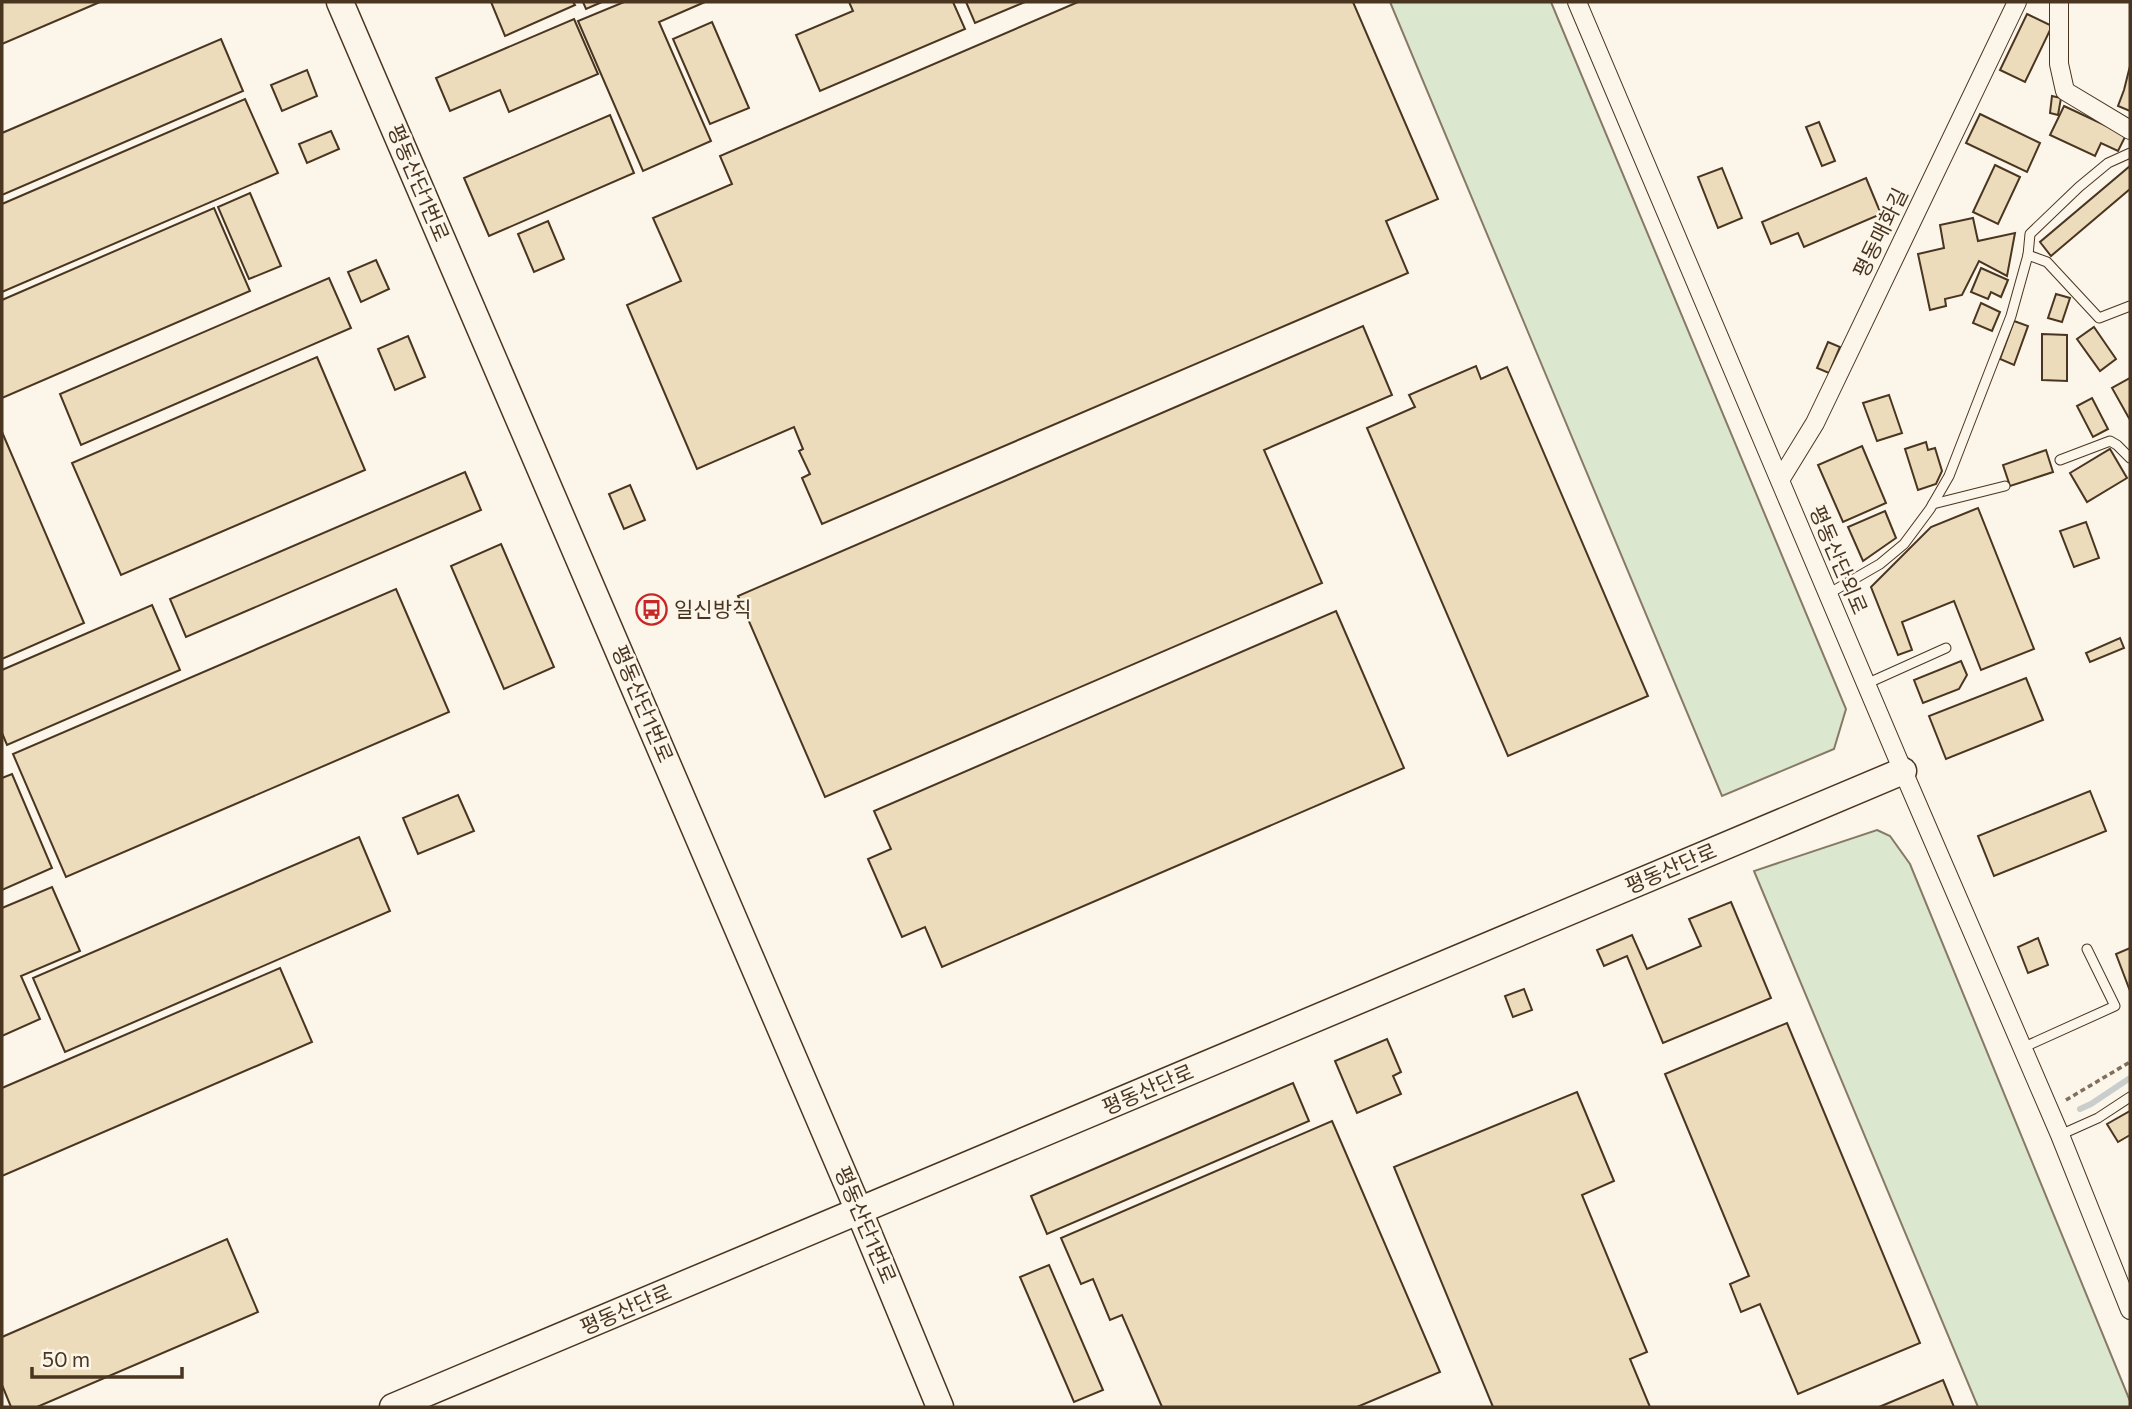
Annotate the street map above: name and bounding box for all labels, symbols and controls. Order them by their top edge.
street label: 평동산단1번로 [383,120,455,245]
street label: 평동매화길 [1847,183,1912,281]
street label: 평동산단외로 [1805,501,1874,618]
bus stop icon: 일신방직 [634,593,668,627]
place label: 일신방직 [674,596,751,621]
street label: 평동산단1번로 [607,641,679,766]
street label: 평동산단로 [1621,837,1720,898]
street label: 평동산단로 [1098,1058,1197,1119]
street label: 평동산단1번로 [830,1162,902,1287]
street label: 평동산단로 [576,1278,675,1339]
scale bar [32,1336,182,1380]
text: 50 m [42,1346,90,1371]

